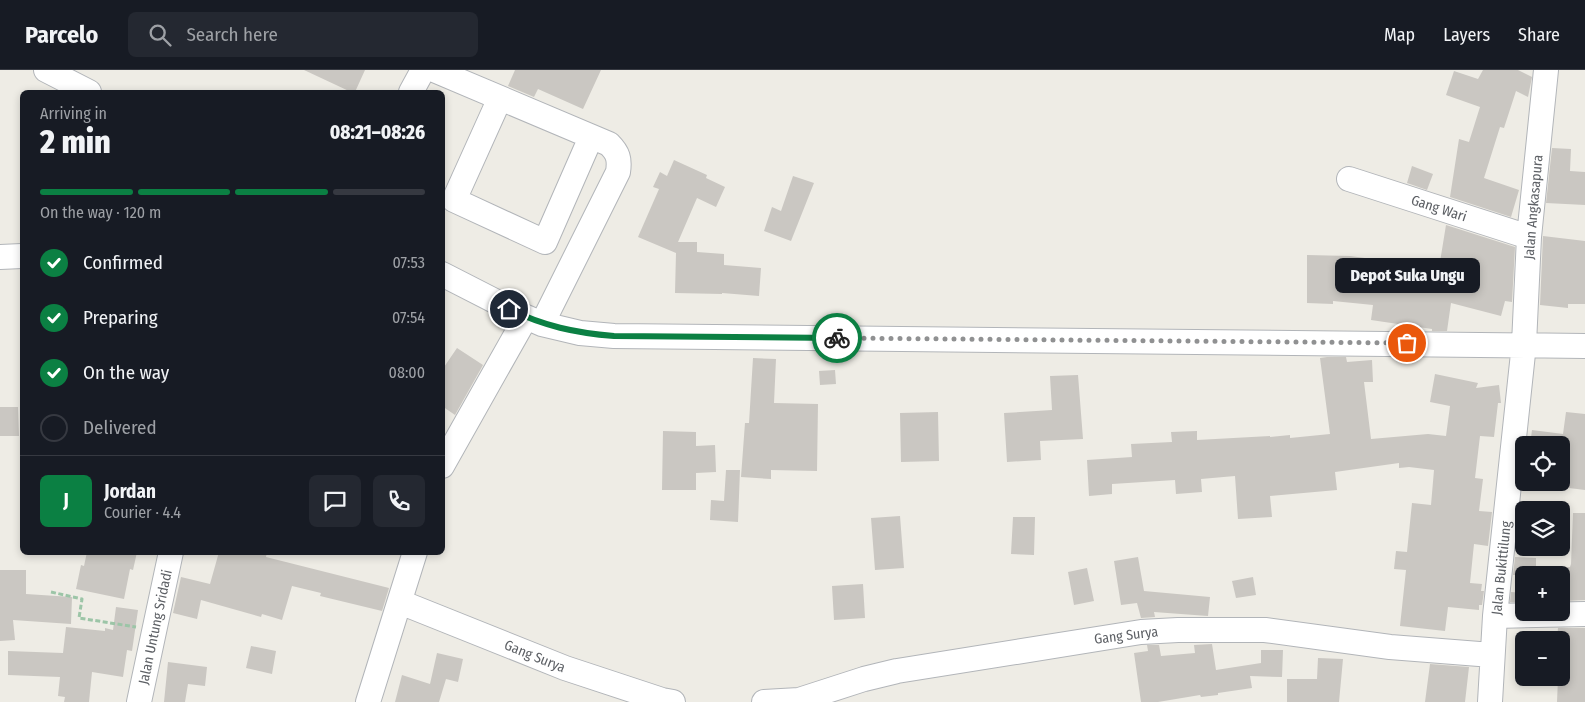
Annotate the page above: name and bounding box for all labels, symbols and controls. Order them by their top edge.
search box [128,12,478,57]
text: Parcelo [25,21,98,49]
icon: search [146,21,174,49]
text: Search here [186,23,278,46]
text: Map [1384,24,1415,46]
text: Layers [1443,24,1490,46]
text: Share [1518,24,1560,46]
text: Arriving in [40,104,107,123]
text: 08:21–08:26 [330,121,425,144]
text: 2 min [40,123,111,161]
street label: Jalan Angkasapura [1520,154,1547,260]
street label: Gang Wari [1409,192,1469,225]
text: On the way · 120 m [40,203,161,222]
icon: check [40,249,68,277]
text: Confirmed [83,251,163,274]
text: 07:53 [393,253,425,272]
callout: Depot Suka Ungu [1334,258,1480,293]
text: Depot Suka Ungu [1351,266,1464,285]
pin [488,288,530,330]
icon: home [495,295,523,323]
icon: check [40,304,68,332]
text: Preparing [83,306,158,329]
text: 07:54 [392,308,425,327]
courier [812,313,862,363]
pin [1386,322,1428,364]
icon: bike [823,324,851,352]
icon: bag [1393,329,1421,357]
icon: check [40,359,68,387]
text: On the way [83,361,169,384]
text: 08:00 [389,363,425,382]
text: Delivered [83,416,157,439]
map controls [1515,436,1570,686]
button: locate [1515,436,1570,491]
button: chat [309,475,361,527]
button: phone [373,475,425,527]
text: Jordan [104,480,156,503]
text: J [63,489,69,512]
button: layers [1515,501,1570,556]
text: Courier · 4.4 [104,503,181,522]
street label: Jalan Bukittilung [1488,520,1515,616]
button: + [1515,566,1570,621]
street label: Jalan Untung Sridadi [135,568,176,686]
street label: Gang Surya [1093,623,1159,648]
button: − [1515,631,1570,686]
street label: Gang Surya [502,637,568,676]

